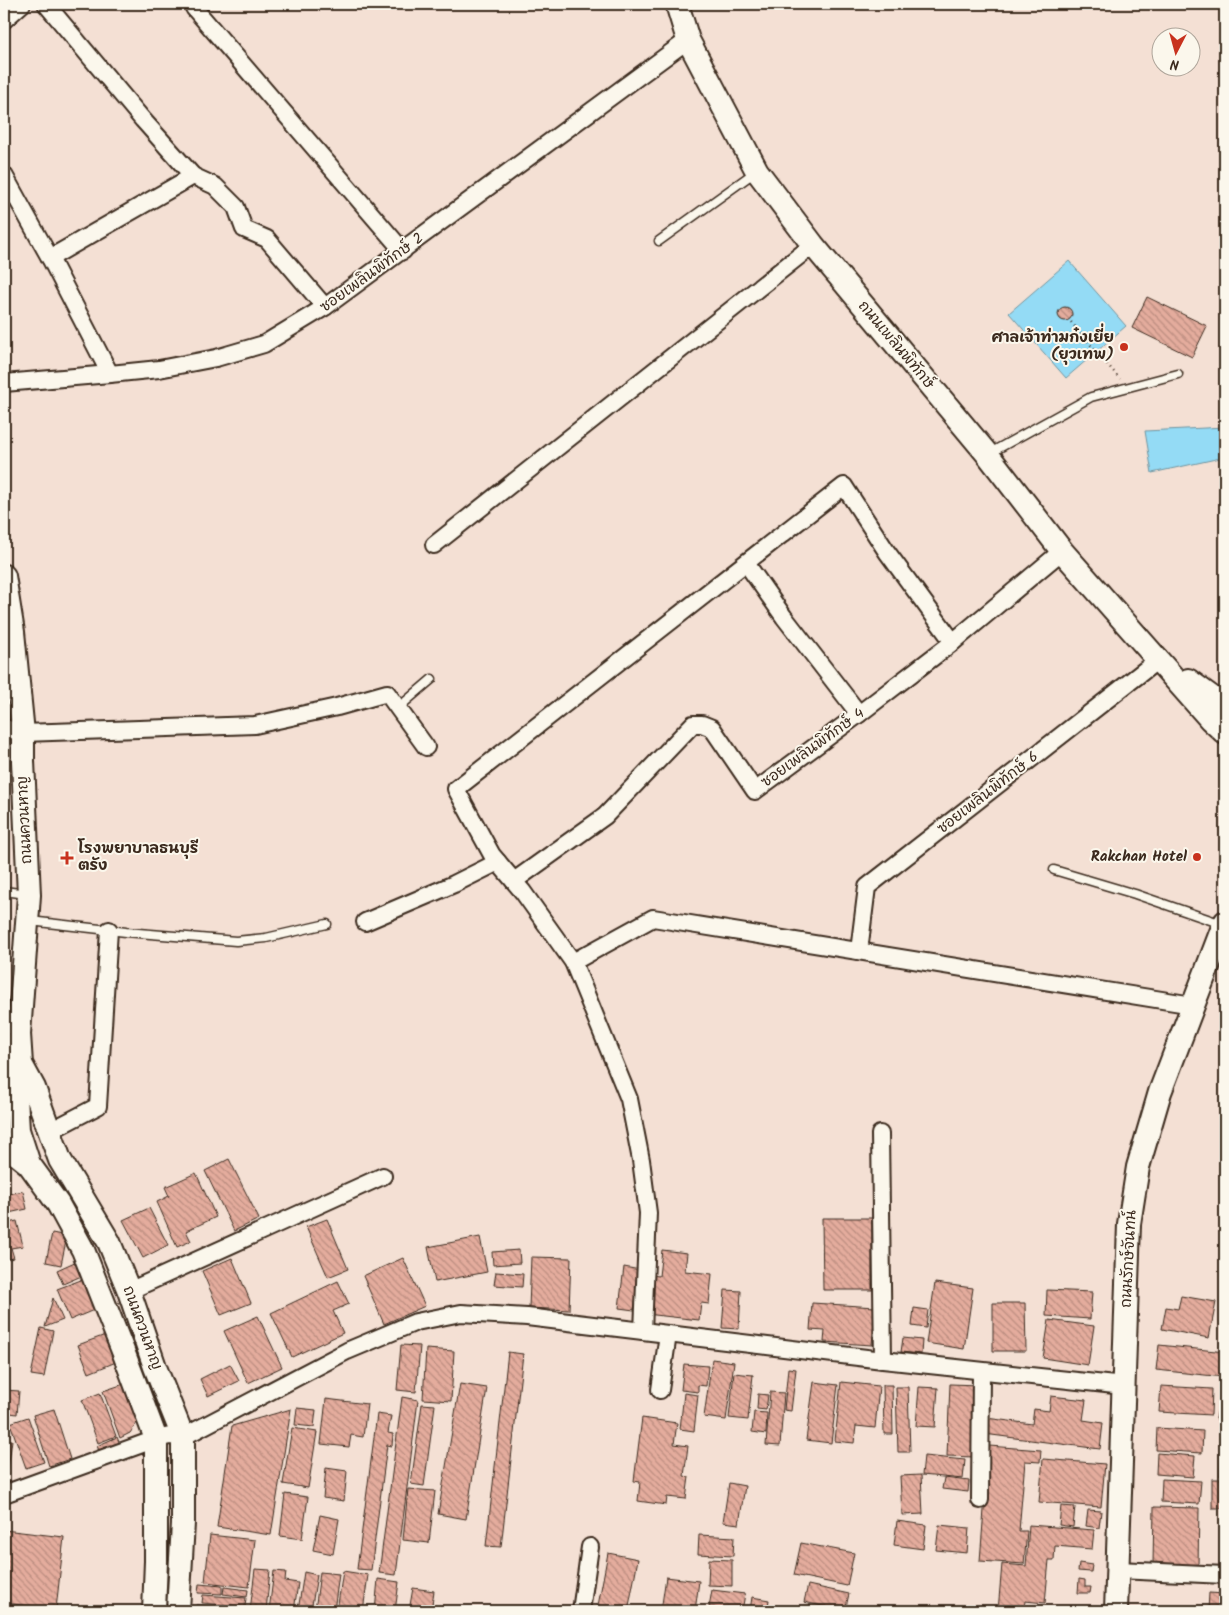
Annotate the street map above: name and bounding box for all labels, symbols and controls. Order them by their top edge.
north arrow [1152,28,1202,78]
text: N [1169,53,1180,75]
street label: ซอยเพลินพิทักษ์ 2 [315,227,429,319]
street label: ถนนเพลินพิทักษ์ [852,295,941,395]
place label: ศาลเจ้าท่ามก๋งเยี่ย (ยุวเทพ) [991,323,1114,367]
marker: ศาลเจ้าท่ามก๋งเยี่ย (ยุวเทพ) [1118,341,1130,353]
street label: ซอยเพลินพิทักษ์ 4 [756,702,870,794]
street label: ซอยเพลินพิทักษ์ 6 [932,746,1044,840]
street label: ถนนควนหาญ [11,775,39,865]
place label: โรงพยาบาลธนบุรี ตรัง [77,837,198,878]
place label: Rakchan Hotel [1091,845,1187,869]
marker: โรงพยาบาลธนบุรี ตรัง [60,851,74,865]
marker: Rakchan Hotel [1191,851,1203,863]
street label: ถนนรักษ์จันทน์ [1114,1210,1144,1308]
street label: ถนนควนหาญ [116,1283,168,1373]

